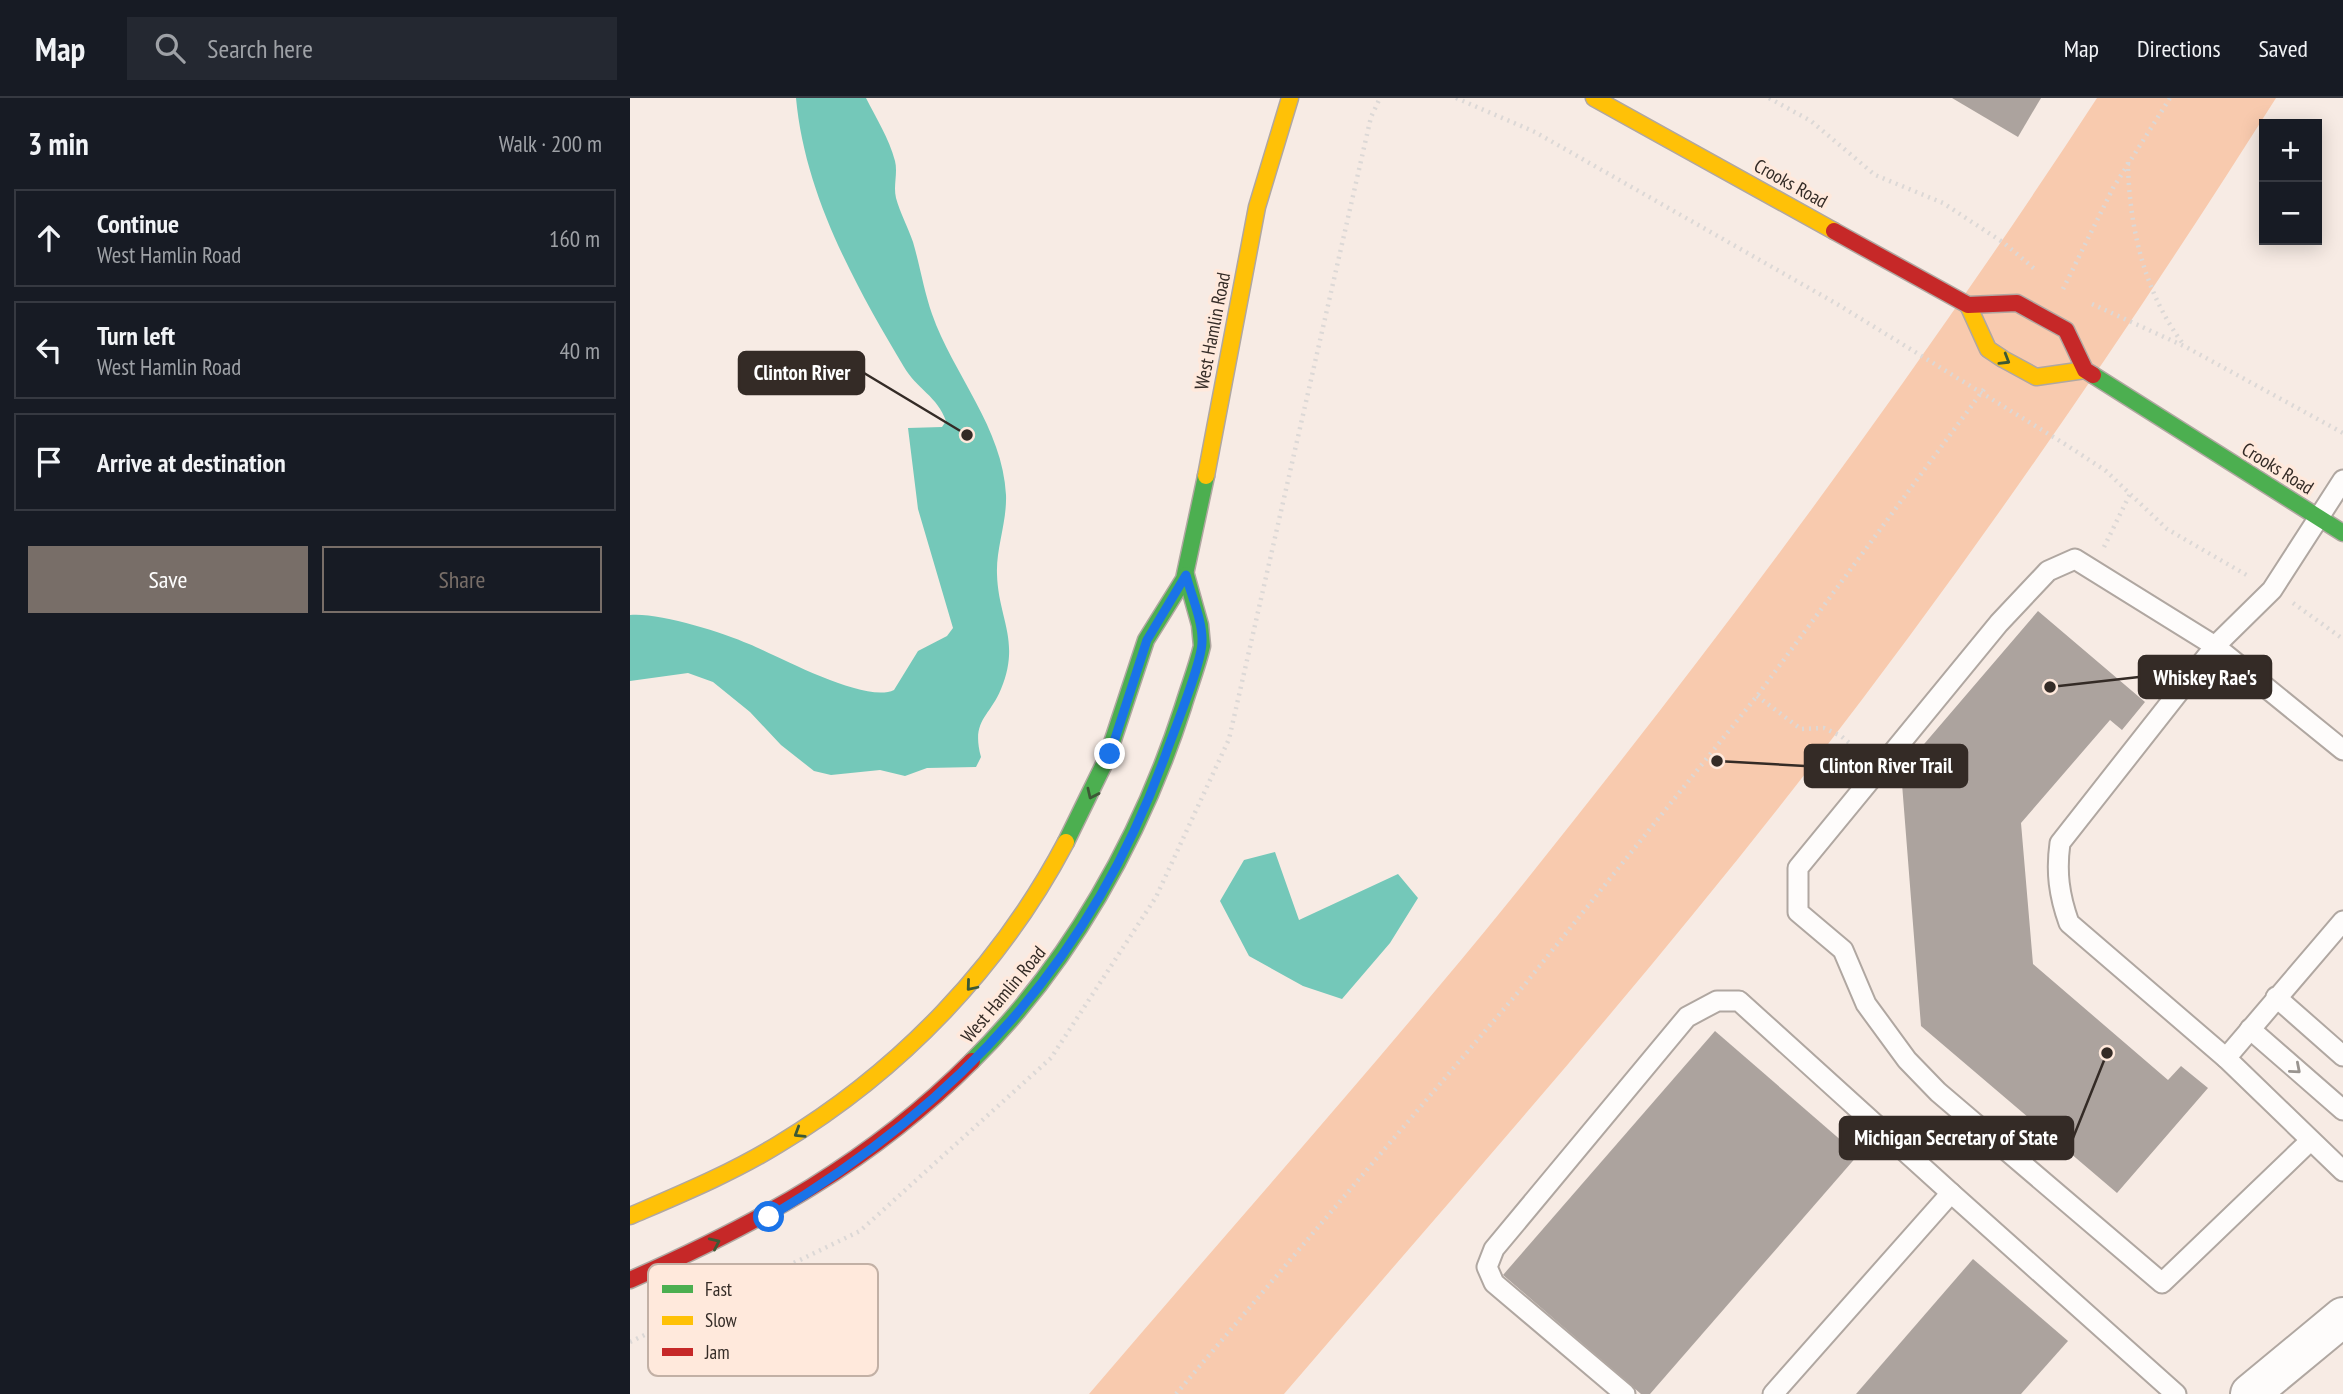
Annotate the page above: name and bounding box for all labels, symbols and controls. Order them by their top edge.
search box [127,17,617,80]
text: Map [35,27,85,70]
icon: search [151,29,189,67]
text: Search here [207,32,313,65]
text: Map [2064,33,2099,64]
text: Directions [2137,33,2221,64]
text: Saved [2259,33,2308,64]
map controls [2259,119,2322,245]
button: + [2259,119,2322,182]
text: 3 min [28,124,89,163]
text: Walk · 200 m [499,129,602,158]
street label: Crooks Road [1750,153,1832,213]
button: − [2259,182,2322,245]
text: Continue [97,207,179,240]
icon: ahead [30,219,68,257]
text: 160 m [549,224,600,253]
text: West Hamlin Road [97,240,241,269]
street label: West Hamlin Road [1189,270,1235,392]
text: Turn left [97,319,175,352]
icon: left [30,331,68,369]
text: 40 m [559,336,600,365]
one-way arrow [1997,351,2010,364]
text: West Hamlin Road [97,352,241,381]
callout: Clinton River [739,352,864,394]
text: Clinton River [754,359,851,386]
street label: Crooks Road [2238,437,2318,499]
icon: arrive [30,443,68,481]
text: Arrive at destination [97,446,286,479]
button: Save [28,546,308,613]
button: Share [322,546,602,613]
callout: Whiskey Rae's [2139,656,2271,698]
text: Whiskey Rae's [2152,664,2257,691]
route end [1094,738,1125,769]
callout: Clinton River Trail [1805,745,1967,787]
text: Clinton River Trail [1819,752,1953,779]
one-way arrow [1086,787,1100,799]
street label: West Hamlin Road [956,941,1050,1047]
one-way arrow [967,977,979,990]
one-way arrow [2288,1061,2301,1074]
callout: Michigan Secretary of State [1840,1117,2073,1159]
text: Michigan Secretary of State [1854,1124,2058,1151]
one-way arrow [794,1125,807,1138]
route start [753,1201,784,1232]
one-way arrow [708,1237,720,1251]
legend [648,1264,878,1376]
text: Fast [705,1277,733,1301]
text: Slow [705,1308,738,1332]
text: Jam [704,1340,730,1364]

